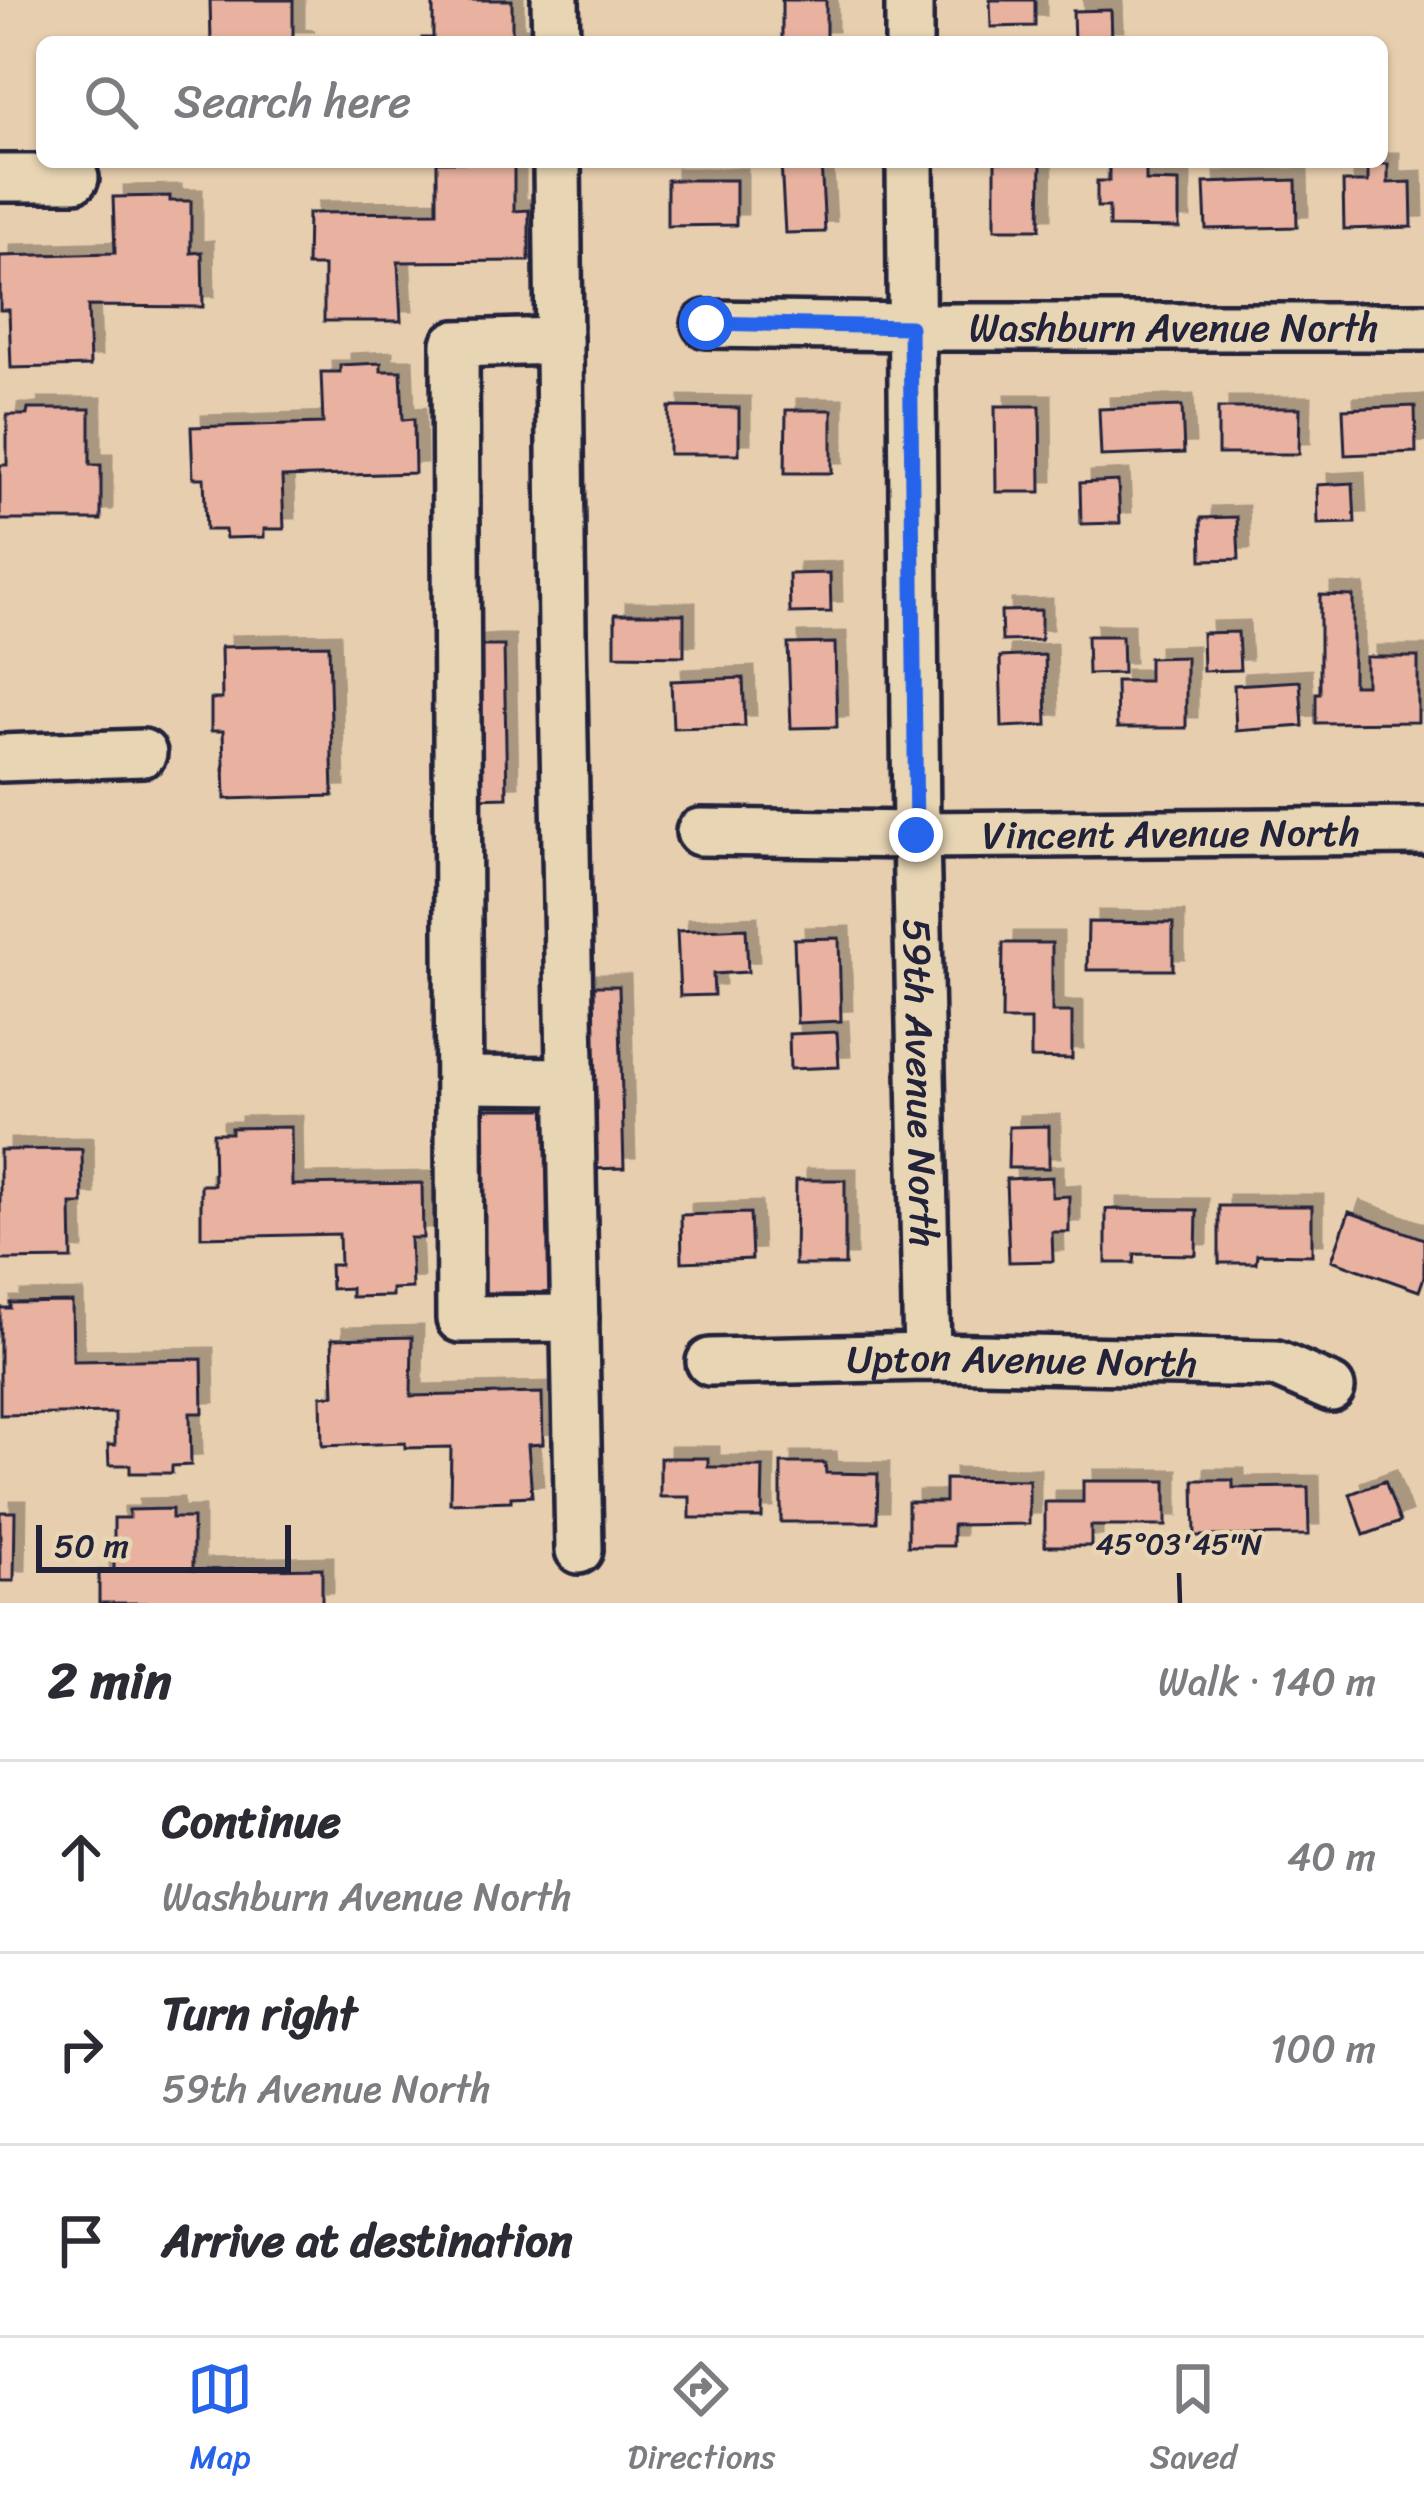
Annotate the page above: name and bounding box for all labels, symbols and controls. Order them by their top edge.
search box [36,36,1388,168]
text: Search here [174,62,411,142]
icon: search [78,69,144,135]
street label: Washburn Avenue North [969,293,1379,362]
route start [679,296,733,350]
street label: Vincent Avenue North [982,798,1360,869]
route end [889,808,943,862]
street label: 59th Avenue North [883,918,959,1248]
street label: Upton Avenue North [846,1323,1198,1397]
text: 50 m [54,1517,129,1575]
text: 45°03'45"N [1096,1517,1263,1571]
scale bar [36,1519,291,1572]
text: 2 min [48,1636,171,1726]
text: Walk · 140 m [1158,1647,1376,1716]
text: Continue [162,1782,341,1862]
text: 40 m [1287,1822,1376,1891]
icon: ahead [48,1824,114,1890]
text: Washburn Avenue North [162,1862,572,1931]
text: Turn right [162,1974,357,2054]
text: 100 m [1270,2014,1376,2083]
icon: right [48,2016,114,2082]
text: 59th Avenue North [162,2054,491,2123]
text: Arrive at destination [162,2201,572,2281]
icon: arrive [48,2208,114,2274]
tab: Map [187,2356,253,2486]
tab: Directions [628,2356,775,2486]
tab: Saved [1150,2356,1237,2486]

